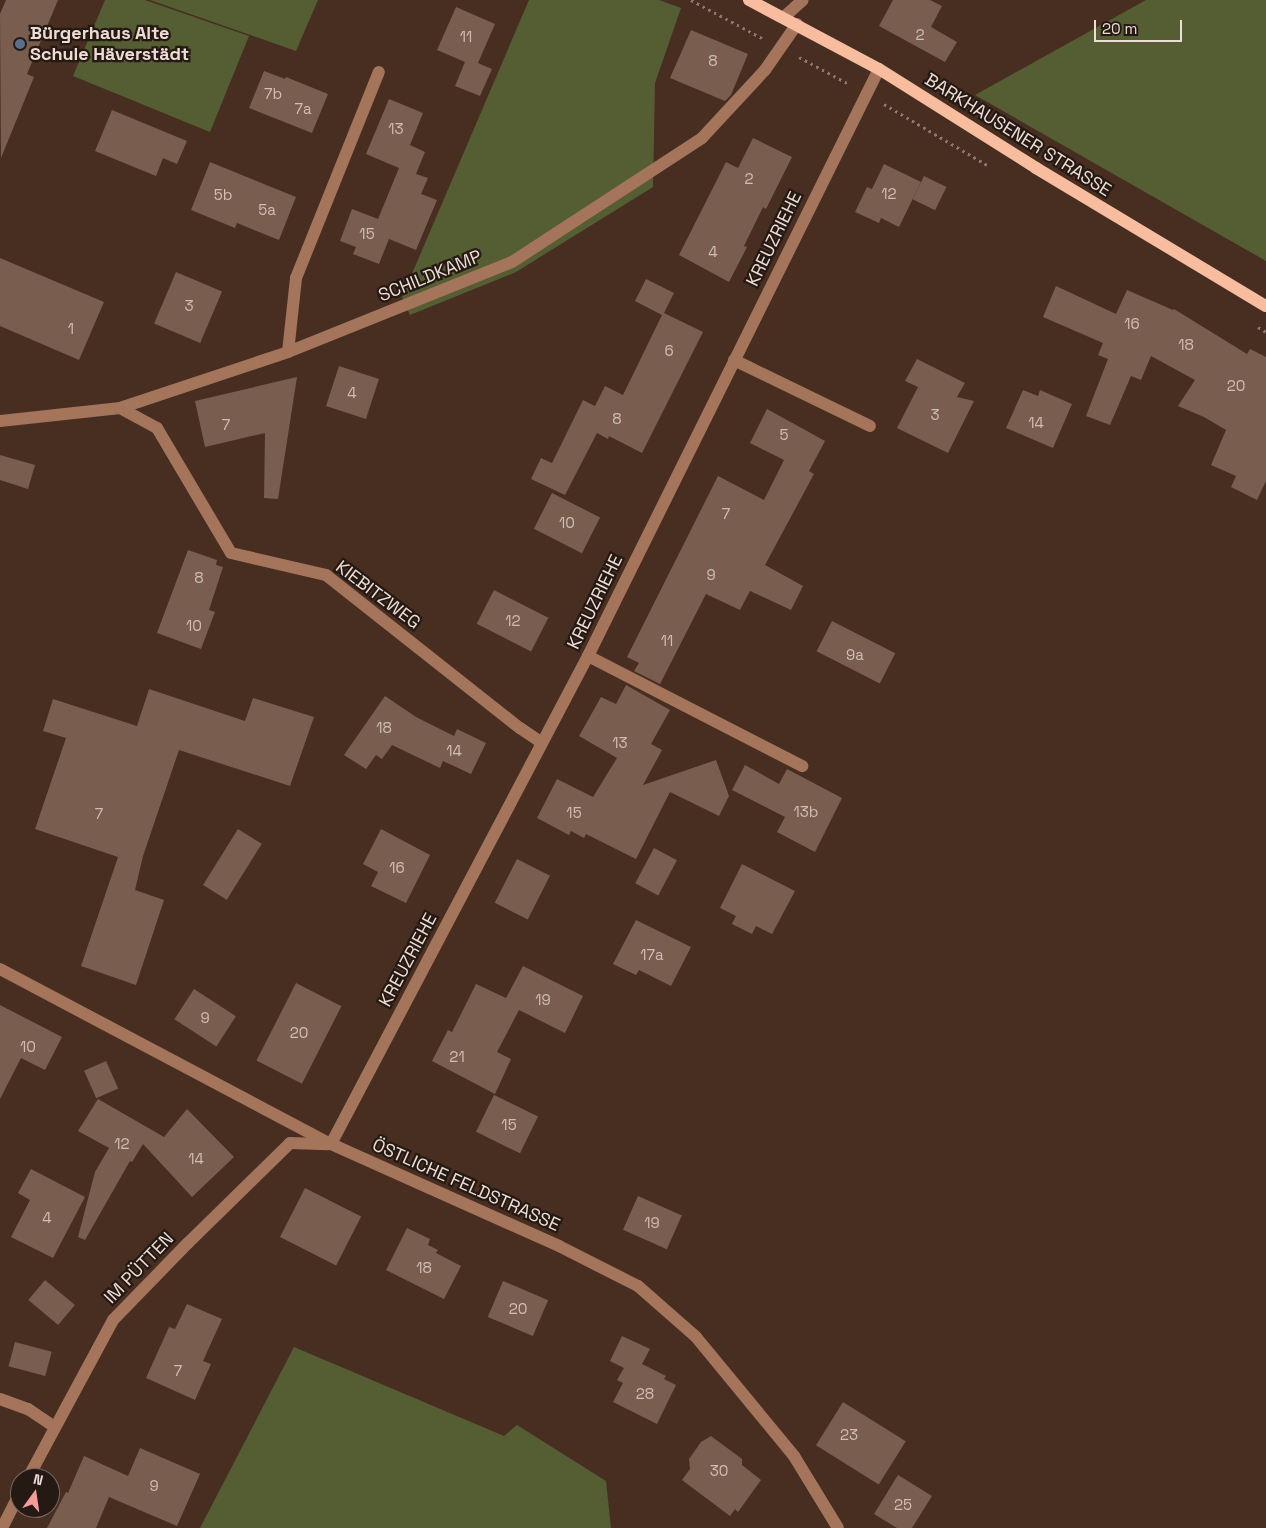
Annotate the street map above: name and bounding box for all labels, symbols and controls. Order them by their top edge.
scale bar [1096,10,1184,42]
text: 20 m [1102,19,1137,38]
place label: Bürgerhaus Alte Schule Häverstädt [30,23,189,66]
house number: 2 [915,26,925,44]
house number: 11 [460,28,472,46]
marker: Bürgerhaus Alte Schule Häverstädt [14,38,26,50]
house number: 8 [708,52,718,70]
street label: BARKHAUSENER STRASSE [921,69,1115,201]
house number: 7b [264,85,282,103]
house number: 7a [294,100,312,118]
house number: 13 [388,120,404,138]
house number: 2 [744,170,754,188]
house number: 12 [881,185,897,203]
house number: 5b [214,186,232,204]
street label: KREUZRIEHE [742,188,806,290]
house number: 5a [258,201,276,219]
house number: 15 [359,225,375,243]
house number: 4 [708,243,718,261]
street label: SCHILDKAMP [375,246,485,306]
house number: 3 [184,297,194,315]
house number: 16 [1124,315,1140,333]
house number: 1 [68,320,74,338]
house number: 18 [1178,336,1194,354]
house number: 6 [664,342,674,360]
house number: 20 [1227,377,1245,395]
house number: 4 [347,384,357,402]
house number: 3 [930,406,940,424]
house number: 8 [612,410,622,428]
house number: 14 [1028,414,1044,432]
house number: 7 [222,416,230,434]
house number: 5 [780,426,788,444]
house number: 7 [722,505,730,523]
house number: 10 [559,514,575,532]
street label: KREUZRIEHE [563,551,627,653]
street label: KIEBITZWEG [331,556,425,634]
house number: 9 [706,566,716,584]
house number: 8 [194,569,204,587]
house number: 12 [505,612,521,630]
house number: 10 [186,617,202,635]
house number: 11 [661,632,673,650]
house number: 9a [846,646,864,664]
house number: 18 [376,719,392,737]
house number: 13 [612,734,628,752]
house number: 14 [446,742,462,760]
house number: 13b [794,803,818,821]
house number: 15 [566,804,582,822]
house number: 7 [95,805,103,823]
house number: 16 [389,859,405,877]
street label: KREUZRIEHE [374,910,442,1010]
house number: 17a [640,946,664,964]
house number: 19 [535,991,551,1009]
house number: 9 [200,1009,210,1027]
house number: 20 [290,1024,308,1042]
house number: 10 [20,1038,36,1056]
house number: 21 [449,1048,465,1066]
house number: 15 [501,1116,517,1134]
street label: ÖSTLICHE FELDSTRASSE [369,1134,563,1236]
house number: 12 [114,1135,130,1153]
house number: 14 [188,1150,204,1168]
house number: 4 [42,1209,52,1227]
house number: 19 [644,1214,660,1232]
street label: IM PÜTTEN [100,1228,178,1308]
house number: 18 [416,1259,432,1277]
house number: 20 [509,1300,527,1318]
house number: 7 [174,1362,182,1380]
house number: 28 [636,1385,654,1403]
house number: 23 [840,1426,858,1444]
house number: 30 [710,1462,728,1480]
north arrow [10,1468,60,1518]
text: N [32,1470,45,1489]
house number: 9 [149,1477,159,1495]
house number: 25 [894,1496,912,1514]

